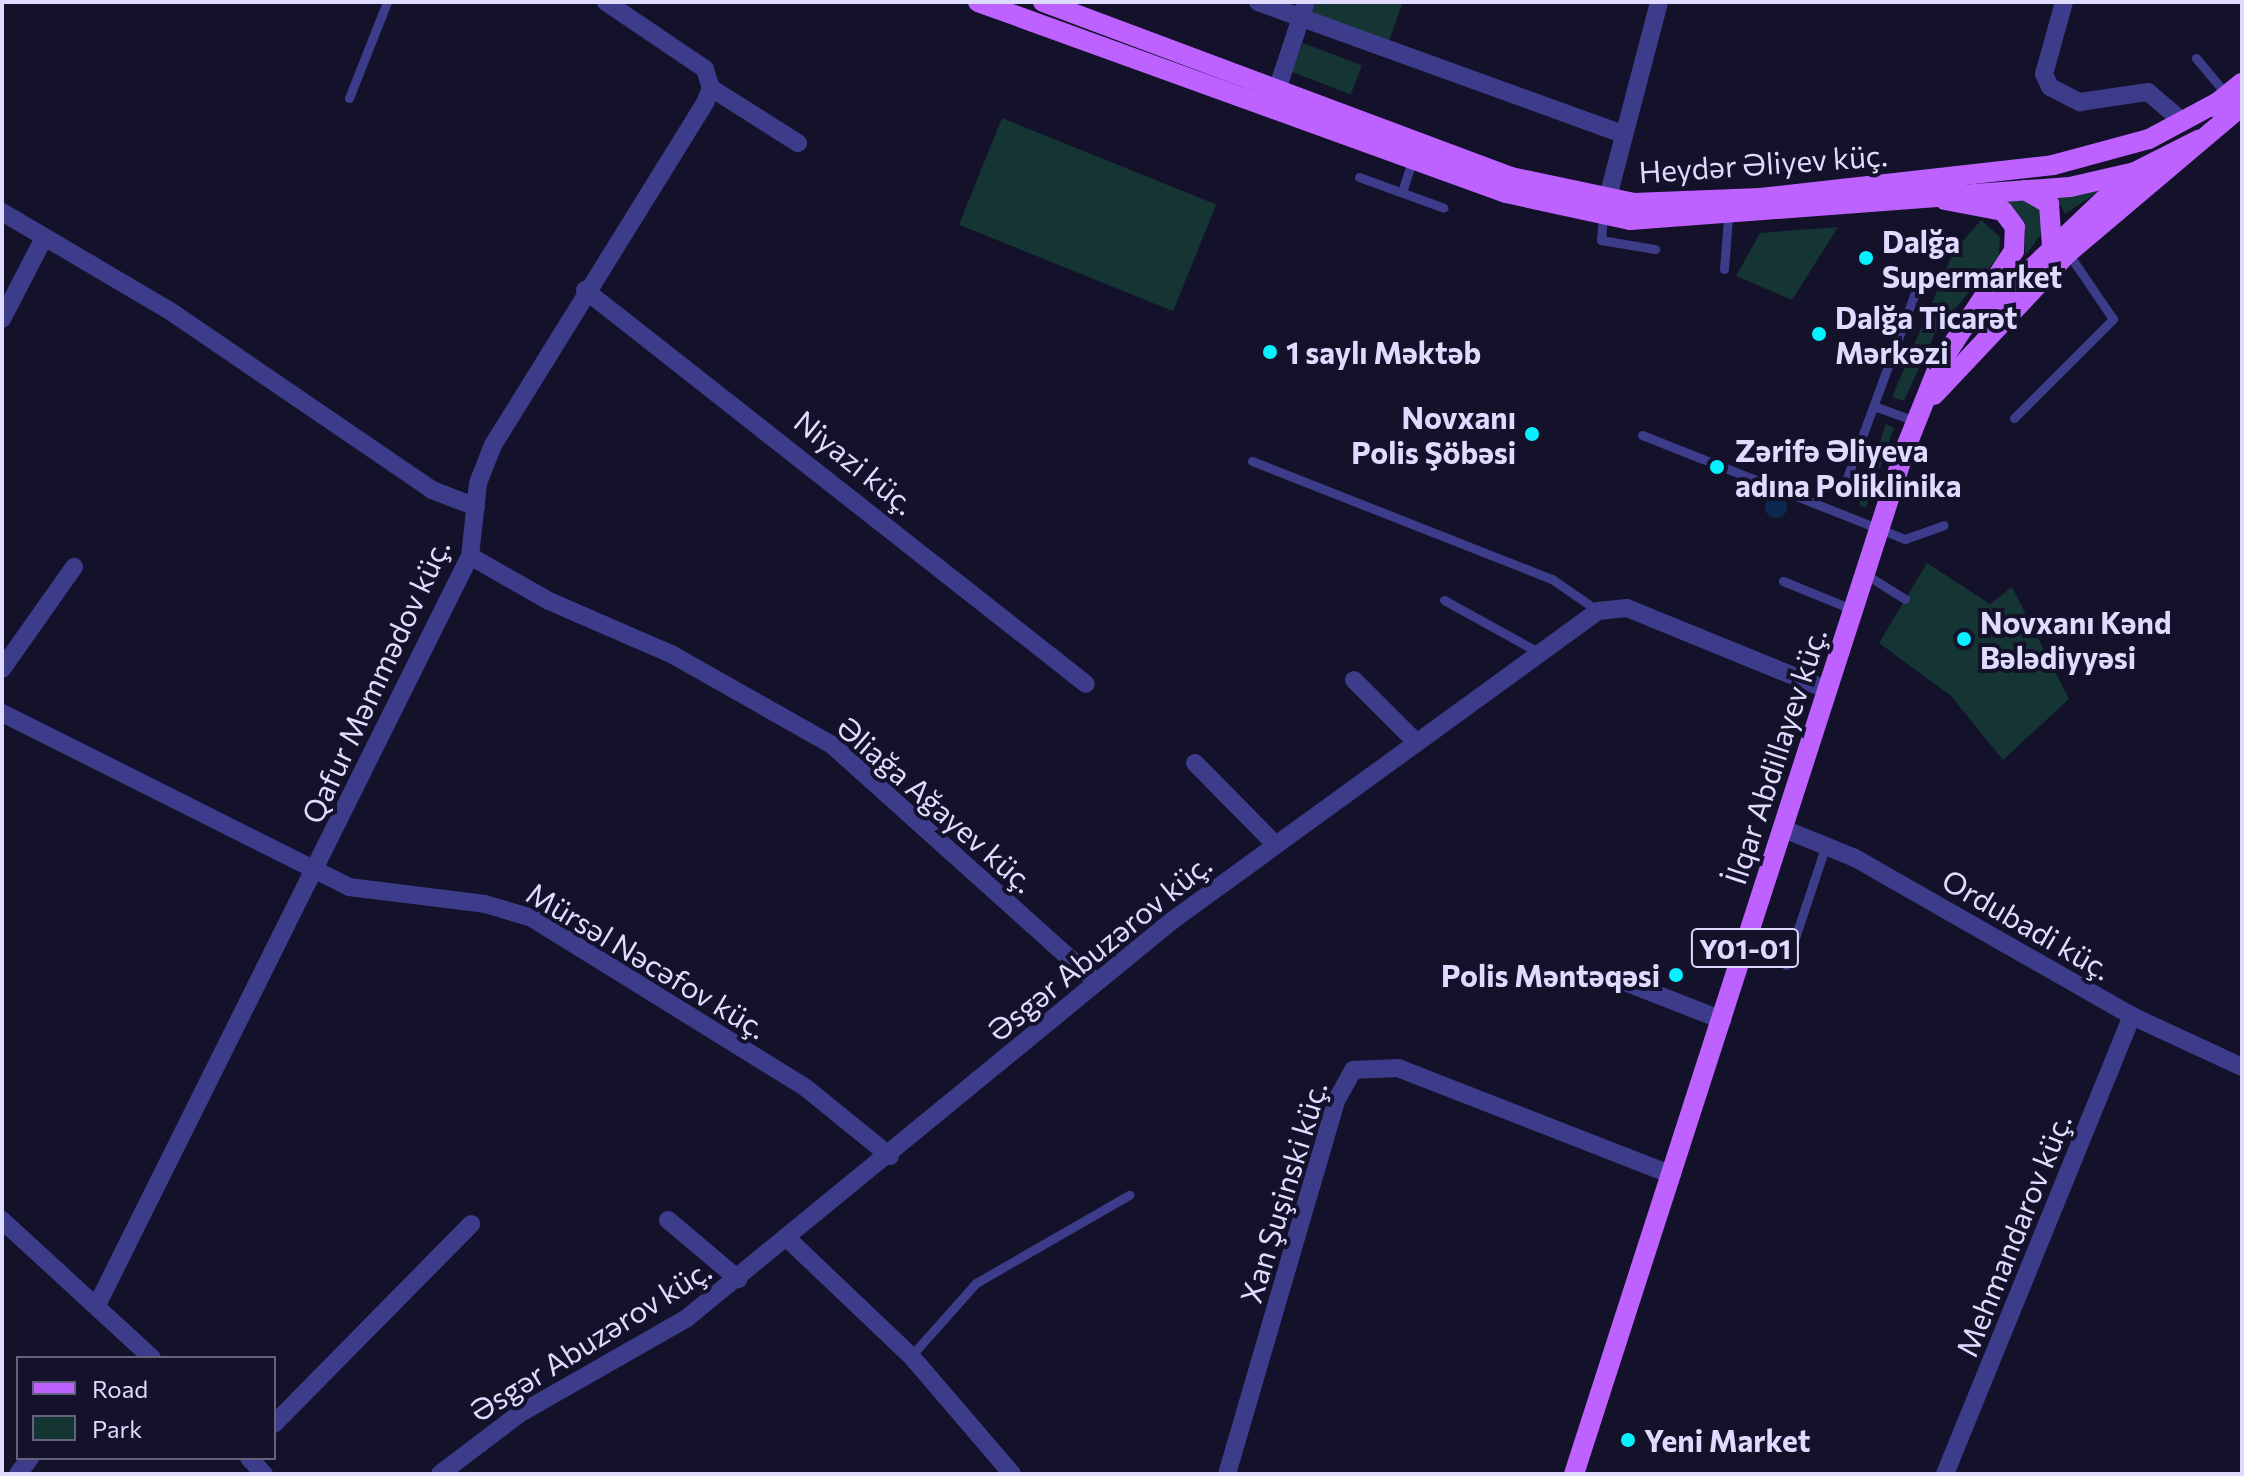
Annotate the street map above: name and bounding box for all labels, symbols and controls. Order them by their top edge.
street label: Heydər Əliyev küç. [1637,136,1889,190]
place label: Dalğa Supermarket [1882,223,2062,294]
marker: Dalğa Supermarket [1857,249,1875,267]
place label: Dalğa Ticarət Mərkəzi [1835,299,2017,370]
marker: Dalğa Ticarət Mərkəzi [1810,325,1828,343]
place label: 1 saylı Məktəb [1286,334,1481,370]
marker: 1 saylı Məktəb [1261,343,1279,361]
place label: Novxanı Polis Şöbəsi [1351,399,1516,470]
street label: Niyazi küç. [788,403,922,521]
marker: Novxanı Polis Şöbəsi [1523,425,1541,443]
place label: Zərifə Əliyeva adına Poliklinika [1735,432,1962,502]
marker: Zərifə Əliyeva adına Poliklinika [1706,456,1728,478]
street label: Qafur Məmmədov küç. [293,533,457,829]
place label: Novxanı Kənd Bələdiyyəsi [1980,604,2171,674]
street label: İlqar Abdillayev küç. [1717,623,1833,889]
marker: Novxanı Kənd Bələdiyyəsi [1955,630,1973,648]
street label: Əliağa Ağayev küç. [830,708,1042,900]
street label: Əsgər Abuzərov küç. [980,846,1218,1048]
street label: Ordubadi küç. [1936,861,2118,987]
street label: Mürsəl Nəcəfov küç. [521,874,773,1046]
road number: Y01-01 [1689,924,1801,972]
place label: Polis Məntəqəsi [1441,957,1660,993]
marker: Polis Məntəqəsi [1667,966,1685,984]
street label: Xan Şuşinski küç. [1232,1077,1334,1307]
street label: Mehmandarov küç. [1948,1108,2078,1362]
street label: Əsgər Abuzərov küç. [463,1251,717,1429]
legend [16,1356,276,1460]
text: Road [92,1374,148,1403]
text: Park [92,1414,142,1443]
place label: Yeni Market [1644,1422,1810,1458]
marker: Yeni Market [1619,1431,1637,1449]

